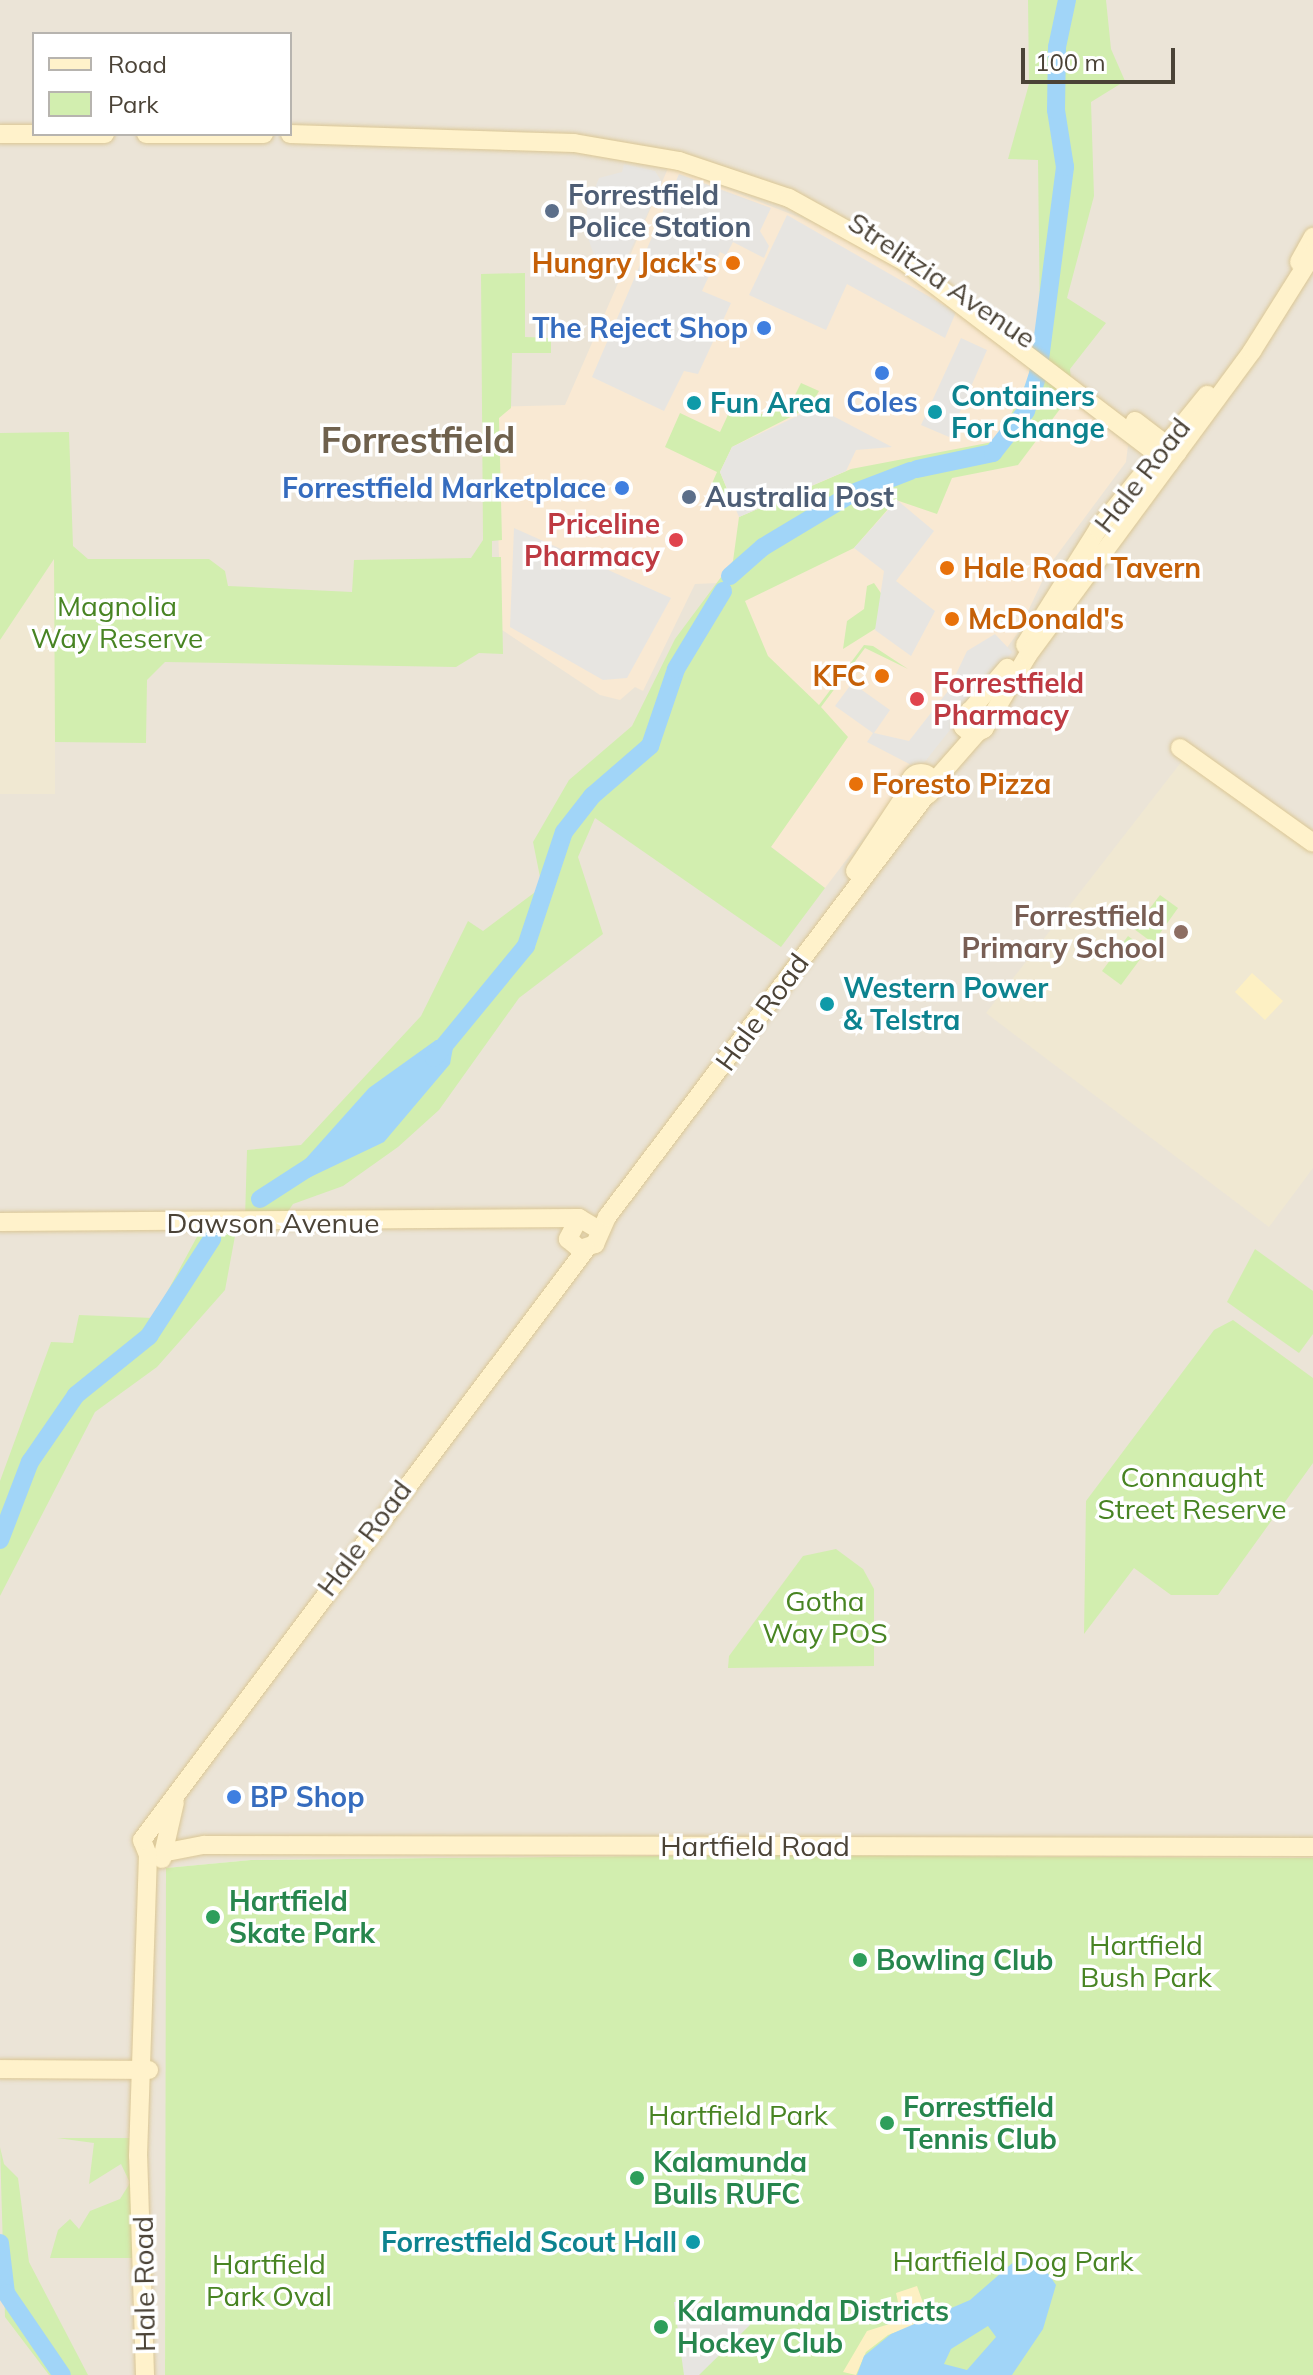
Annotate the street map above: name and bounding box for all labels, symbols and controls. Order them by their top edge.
legend [32,32,292,136]
scale bar [1025,32,1179,82]
text: 100 m [1035,47,1106,77]
text: Road [108,49,167,79]
text: Park [108,89,159,119]
place label: Forrestfield Police Station [568,178,751,244]
marker: Forrestfield Police Station [543,202,561,220]
street label: Strelitzia Avenue [842,205,1042,355]
place label: Hungry Jack's [532,246,717,280]
marker: Hungry Jack's [724,254,742,272]
place label: The Reject Shop [532,311,748,345]
marker: The Reject Shop [755,319,773,337]
marker: Coles [873,364,891,382]
place label: Containers For Change [951,379,1105,445]
place label: Coles [846,385,918,419]
place label: Fun Area [710,386,831,420]
marker: Fun Area [685,394,703,412]
marker: Containers For Change [926,403,944,421]
street label: Hale Road [1087,411,1197,539]
district label: Forrestfield [321,418,515,462]
place label: Forrestfield Marketplace [282,471,606,505]
marker: Forrestfield Marketplace [613,479,631,497]
place label: Australia Post [705,480,894,514]
marker: Australia Post [680,488,698,506]
place label: Priceline Pharmacy [524,507,660,573]
marker: Priceline Pharmacy [667,531,685,549]
place label: Hale Road Tavern [963,551,1201,585]
marker: Hale Road Tavern [938,559,956,577]
park label: Magnolia Way Reserve [31,589,203,655]
place label: McDonald's [968,602,1124,636]
marker: McDonald's [943,610,961,628]
place label: KFC [813,659,866,693]
place label: Forrestfield Pharmacy [933,666,1084,732]
marker: KFC [873,667,891,685]
marker: Forrestfield Pharmacy [908,690,926,708]
place label: Foresto Pizza [872,767,1051,801]
marker: Foresto Pizza [847,775,865,793]
place label: Forrestfield Primary School [962,899,1165,965]
marker: Forrestfield Primary School [1172,923,1190,941]
street label: Hale Road [708,947,816,1077]
place label: Western Power & Telstra [843,971,1048,1037]
marker: Western Power & Telstra [818,995,836,1013]
street label: Dawson Avenue [167,1206,379,1240]
park label: Connaught Street Reserve [1097,1460,1287,1526]
street label: Hale Road [310,1474,418,1602]
park label: Gotha Way POS [762,1584,888,1650]
place label: BP Shop [250,1780,365,1814]
marker: BP Shop [225,1788,243,1806]
street label: Hartfield Road [660,1829,850,1863]
place label: Hartfield Skate Park [229,1884,375,1950]
marker: Hartfield Skate Park [204,1908,222,1926]
park label: Hartfield Bush Park [1080,1928,1212,1994]
place label: Bowling Club [876,1943,1053,1977]
marker: Bowling Club [851,1951,869,1969]
place label: Forrestfield Tennis Club [903,2090,1057,2156]
park label: Hartfield Park [648,2098,828,2132]
marker: Forrestfield Tennis Club [878,2114,896,2132]
place label: Kalamunda Bulls RUFC [653,2145,807,2211]
marker: Kalamunda Bulls RUFC [628,2169,646,2187]
street label: Hale Road [126,2216,162,2352]
place label: Forrestfield Scout Hall [381,2225,677,2259]
marker: Forrestfield Scout Hall [684,2233,702,2251]
park label: Hartfield Dog Park [892,2244,1134,2278]
park label: Hartfield Park Oval [206,2247,332,2313]
place label: Kalamunda Districts Hockey Club [677,2294,949,2360]
marker: Kalamunda Districts Hockey Club [652,2318,670,2336]

